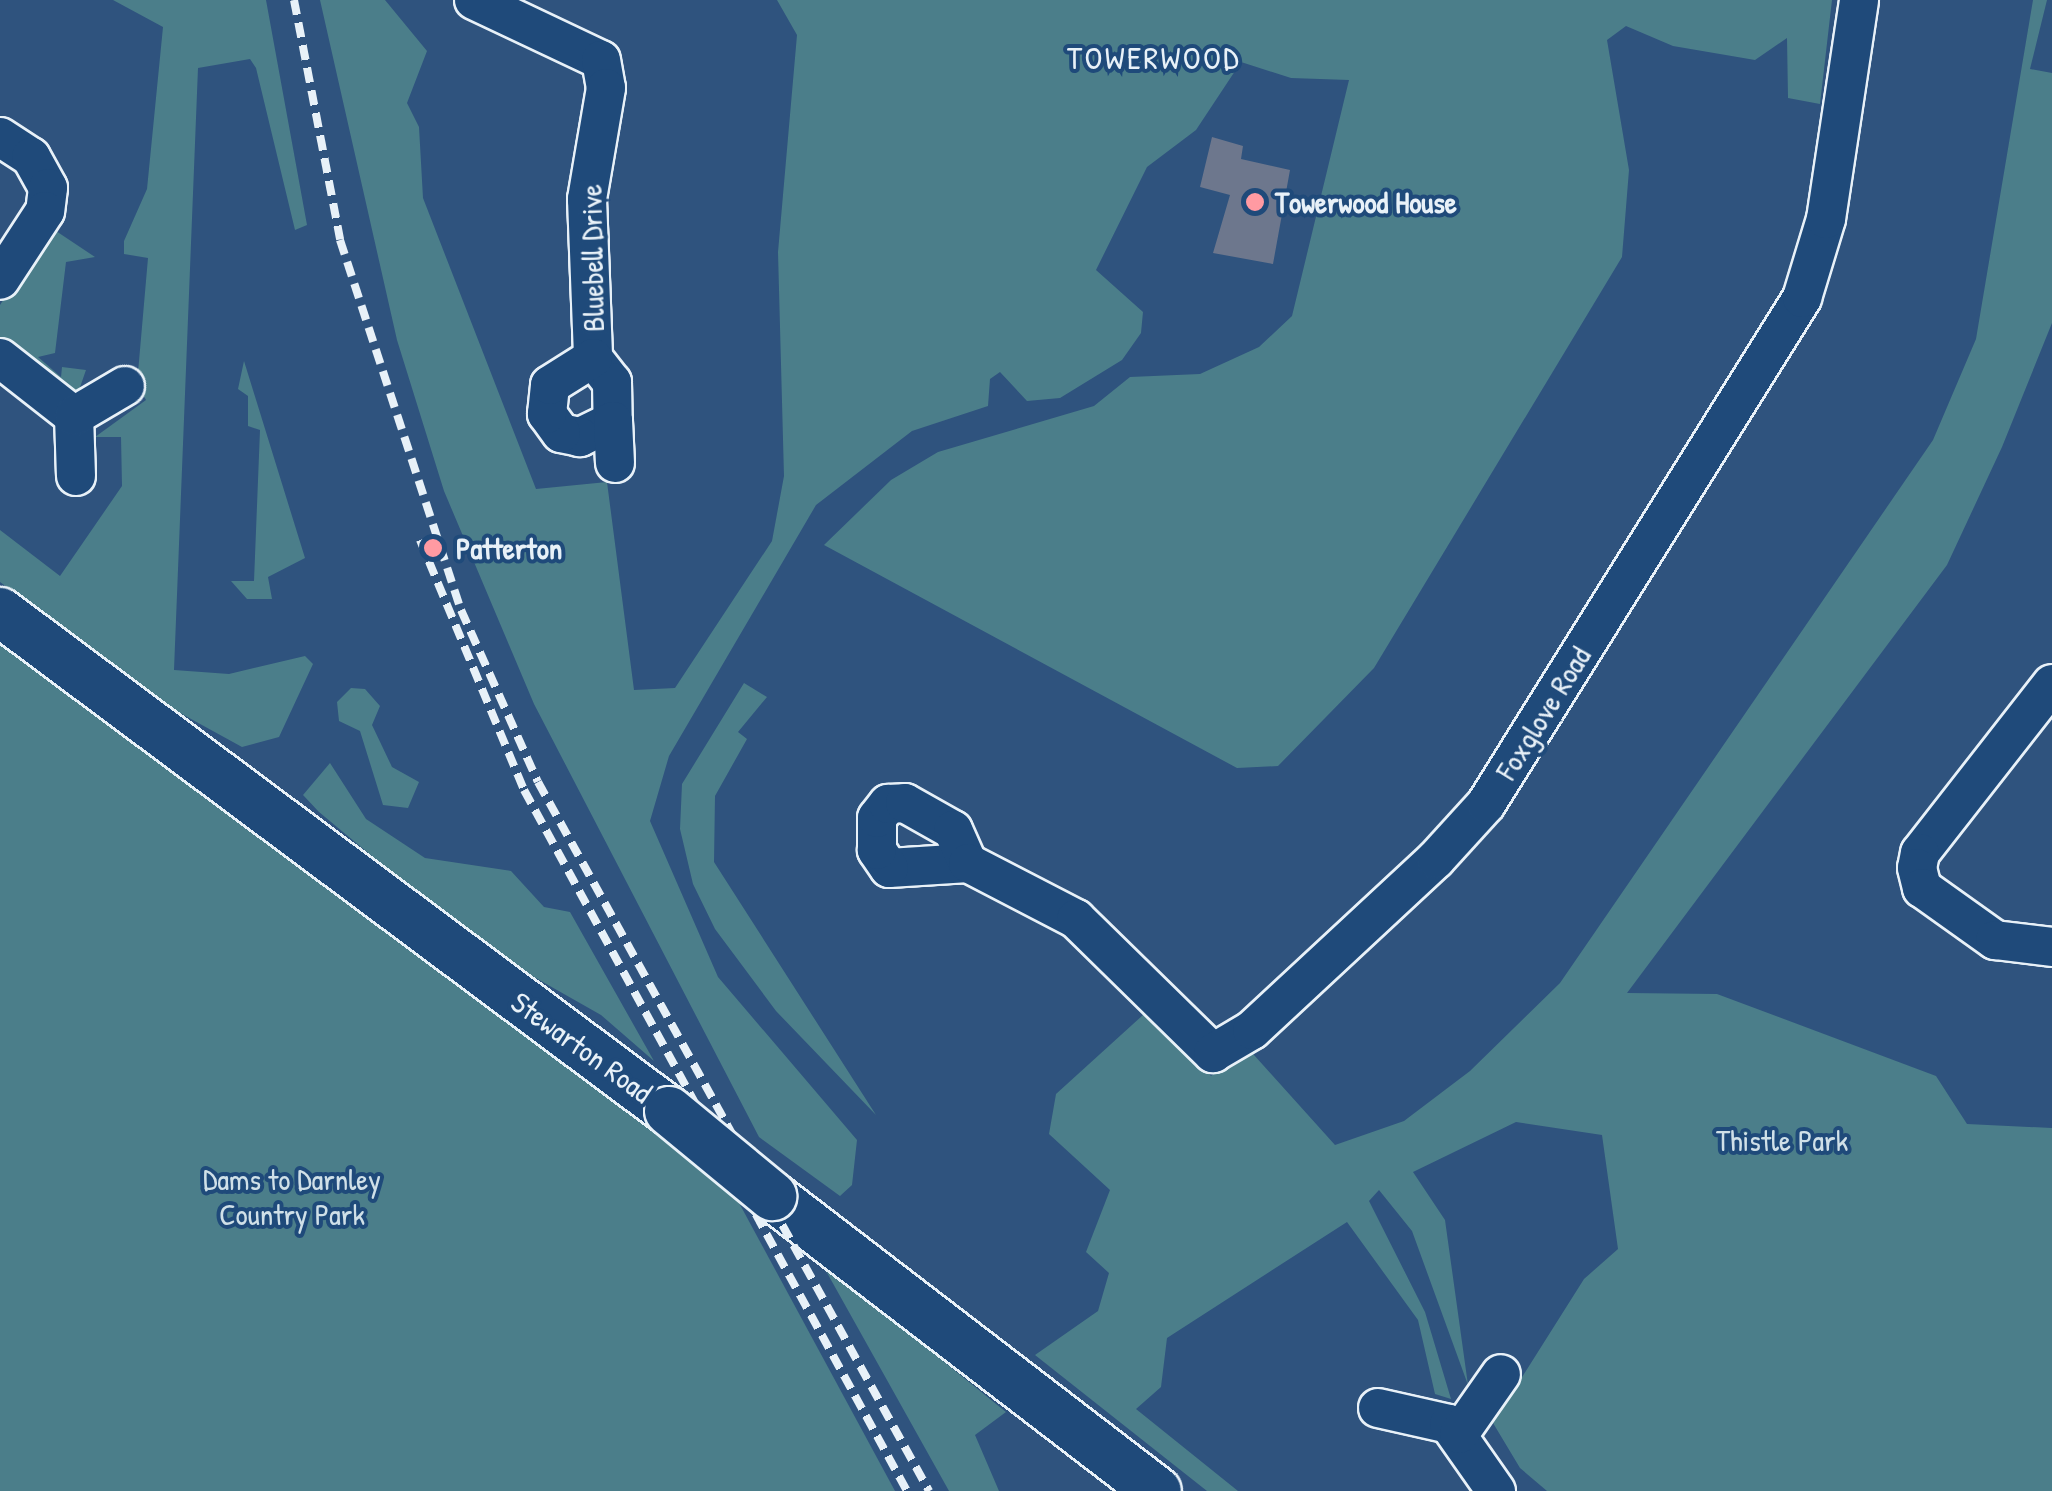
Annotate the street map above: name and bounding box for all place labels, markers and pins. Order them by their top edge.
place label: Towerwood House [1275,184,1457,220]
marker: Towerwood House [1244,191,1266,213]
place label: Patterton [456,530,562,566]
marker: Patterton [420,535,446,561]

